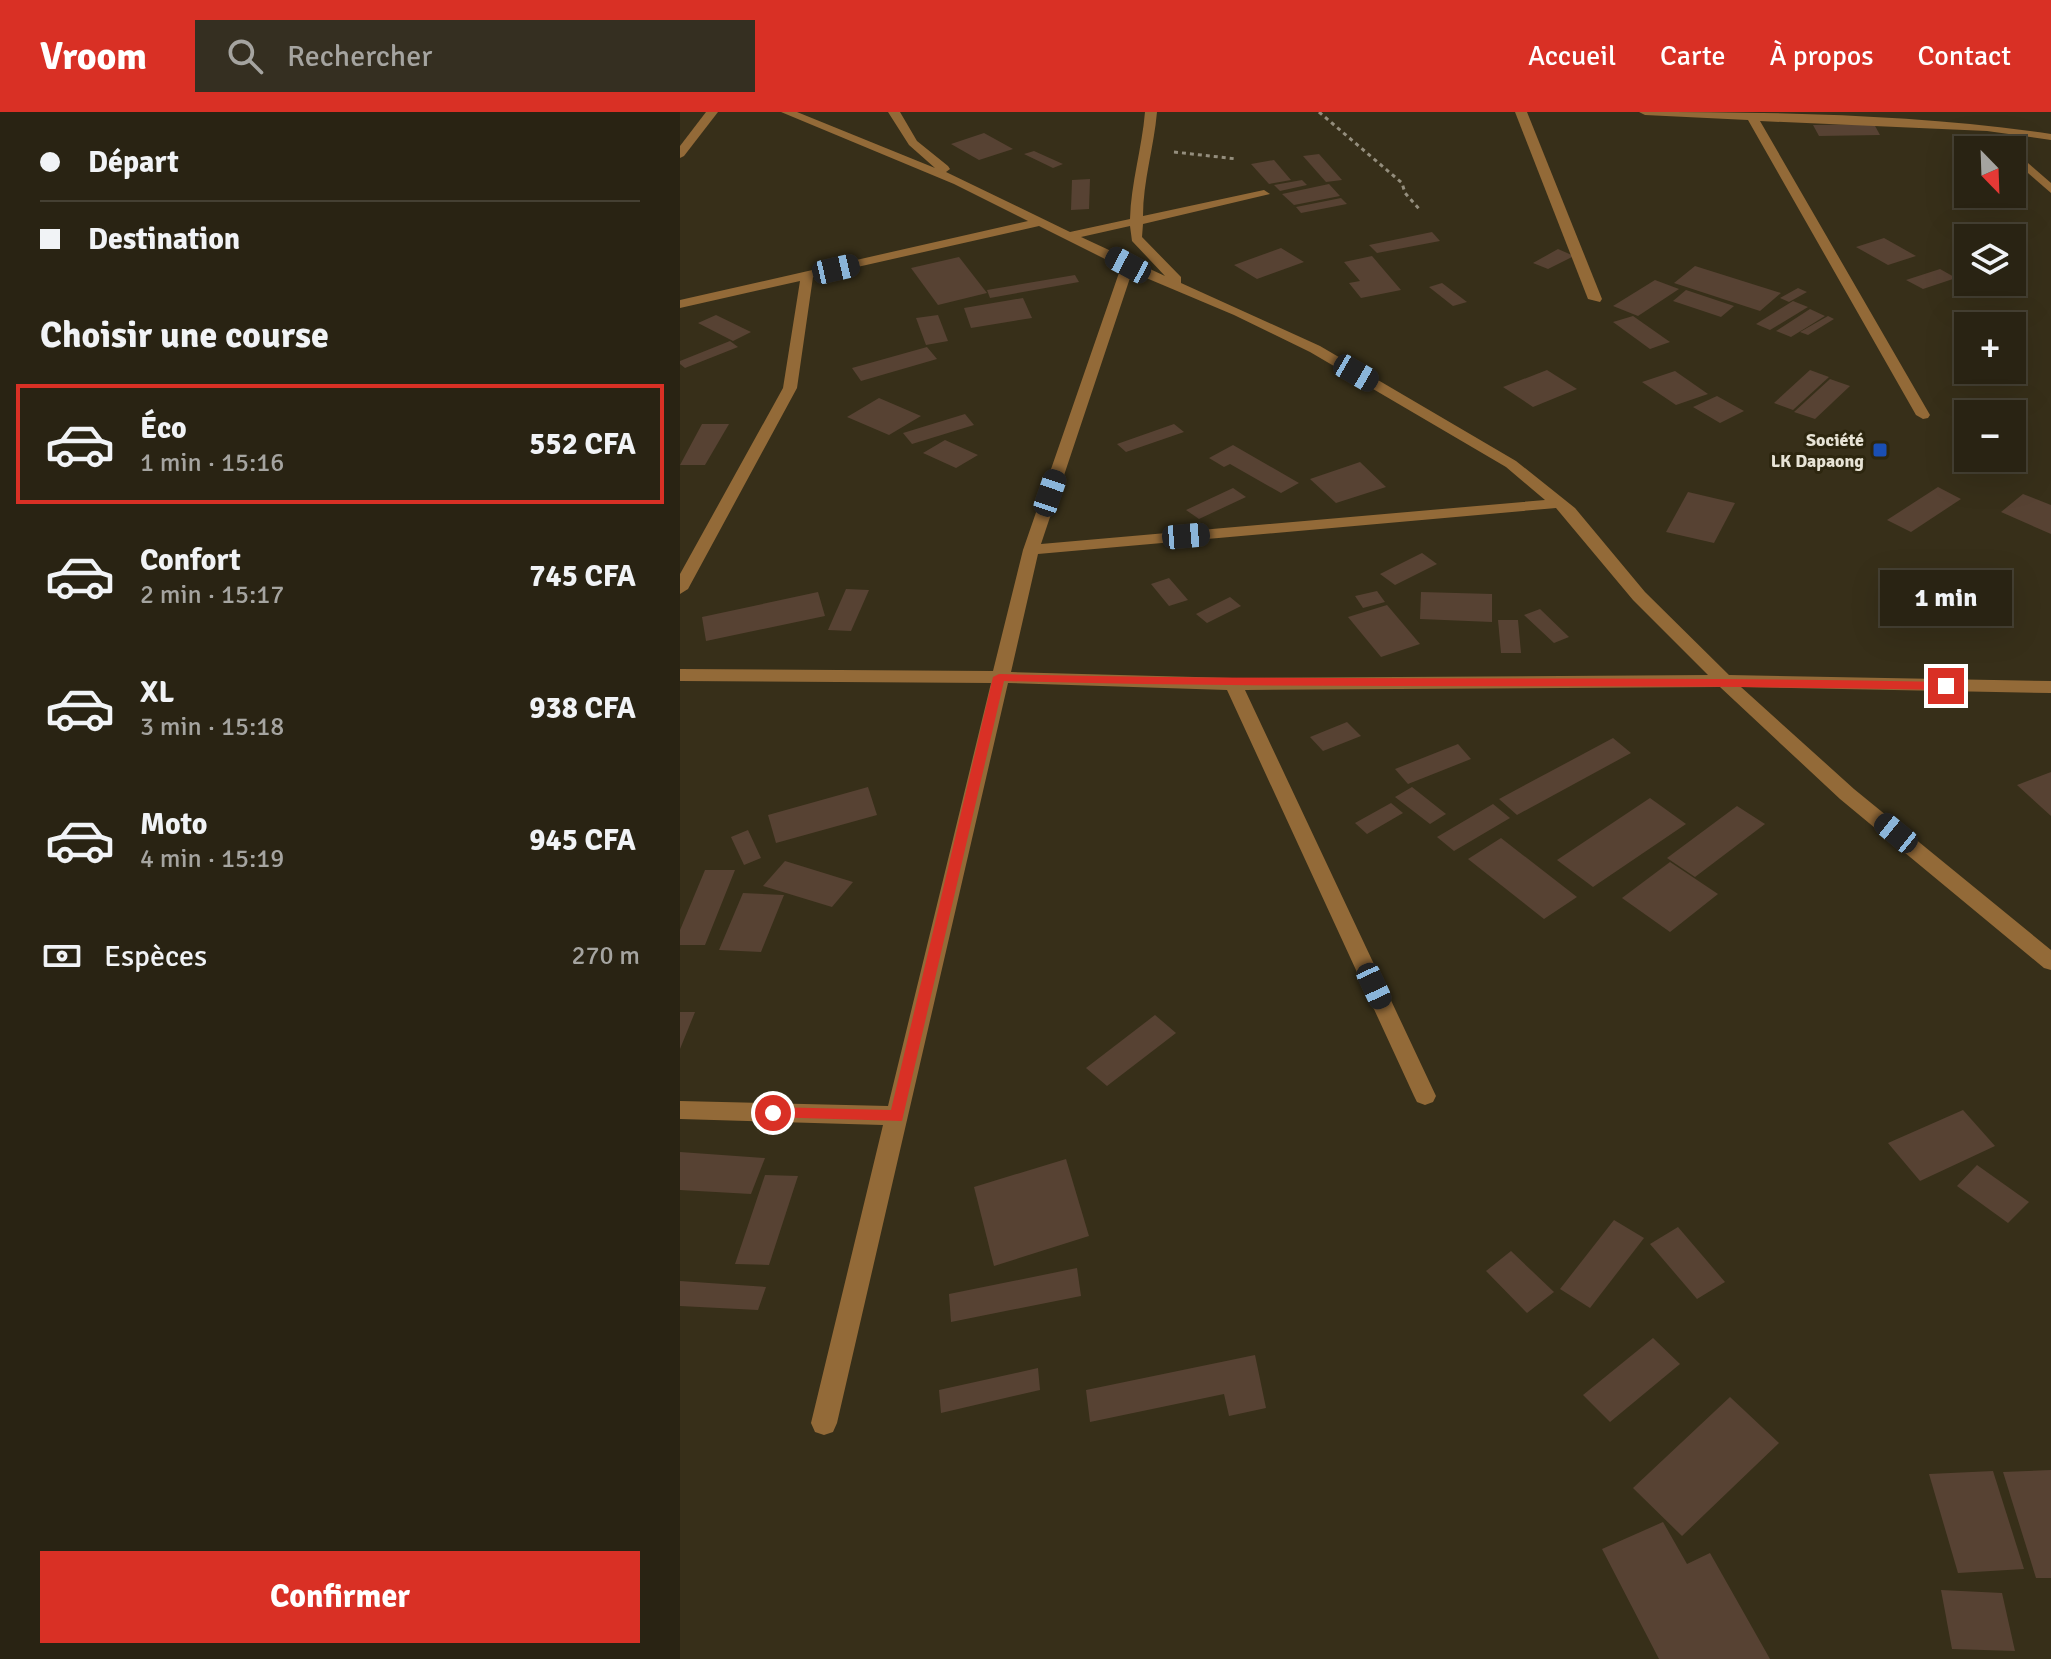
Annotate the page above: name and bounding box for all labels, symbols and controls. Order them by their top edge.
search box [195,20,755,92]
text: Vroom [40,33,147,80]
icon: search [223,34,267,78]
text: Rechercher [287,38,432,75]
text: Accueil [1528,39,1616,73]
text: Carte [1660,39,1725,73]
text: À propos [1769,39,1874,73]
text: Contact [1918,39,2011,73]
north arrow [1954,136,2026,208]
map controls [1954,136,2026,472]
text: Départ [88,144,179,181]
text: Destination [88,221,240,258]
button: layers [1954,224,2026,296]
car [1101,243,1155,287]
car [810,252,862,286]
button: + [1954,312,2026,384]
text: Choisir une course [40,313,329,358]
car [1329,351,1383,395]
button: − [1954,400,2026,472]
icon: car [44,408,116,480]
text: Éco [140,410,187,447]
text: 552 CFA [529,426,636,463]
place label: Société LK Dapaong [1771,429,1864,472]
marker: Société LK Dapaong [1871,441,1889,459]
text: 1 min · 15:16 [140,447,284,479]
car [1031,466,1069,520]
car [1161,522,1211,550]
icon: car [44,540,116,612]
text: Confort [140,542,241,579]
text: 745 CFA [529,558,636,595]
callout: 1 min [1880,570,2012,626]
text: 2 min · 15:17 [140,579,284,611]
text: 1 min [1915,582,1977,614]
route end [1928,668,1964,704]
icon: car [44,672,116,744]
text: XL [140,674,174,711]
text: 938 CFA [529,690,636,727]
text: 3 min · 15:18 [140,711,284,743]
icon: car [44,804,116,876]
text: Moto [140,806,207,843]
car [1870,809,1922,857]
text: 945 CFA [529,822,636,859]
text: 4 min · 15:19 [140,843,284,875]
icon: cash [40,934,84,978]
text: Espèces [104,938,207,975]
text: 270 m [571,940,640,972]
car [1353,959,1395,1013]
route start [755,1095,791,1131]
button: Confirmer [40,1551,640,1643]

